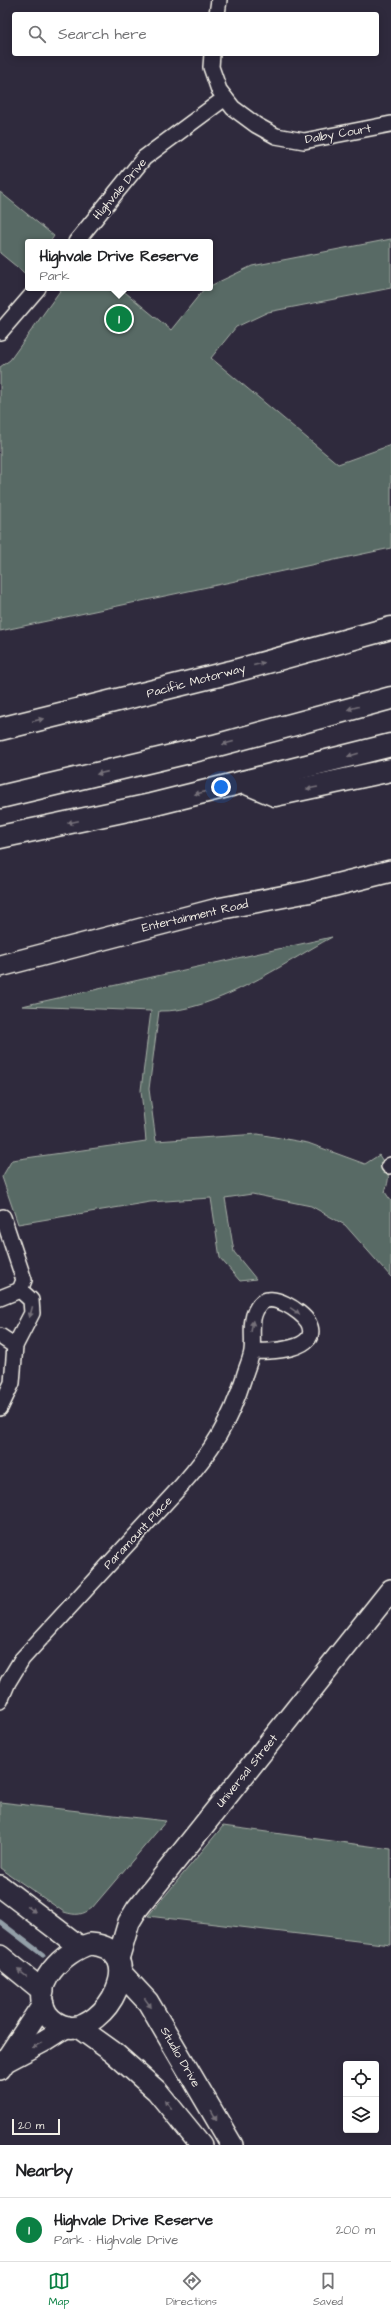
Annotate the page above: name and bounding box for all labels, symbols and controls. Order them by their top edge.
search box [12,12,379,56]
icon: search [26,23,48,45]
text: Search here [58,24,147,45]
street label: Dalby Court [304,120,373,149]
street label: Highvale Drive [89,154,152,224]
popup [25,239,213,291]
text: Highvale Drive Reserve [39,246,199,267]
text: Park [39,267,69,285]
pin: 1 [106,304,132,334]
street label: Pacific Motorway [145,660,248,703]
one-way arrow [253,661,265,667]
one-way arrow [347,705,359,711]
one-way arrow [32,717,44,723]
one-way arrow [222,740,234,746]
one-way arrow [347,752,359,758]
one-way arrow [95,771,108,777]
your location [211,777,231,797]
one-way arrow [306,785,318,791]
one-way arrow [194,791,206,797]
one-way arrow [67,819,79,825]
street label: Entertainment Road [140,895,250,937]
one-way arrow [28,1307,34,1319]
one-way arrow [290,1307,301,1315]
one-way arrow [249,1320,255,1332]
street label: Paramount Place [100,1492,177,1573]
street label: Universal Street [212,1731,282,1811]
one-way arrow [26,1905,37,1913]
one-way arrow [16,1969,27,1977]
one-way arrow [144,1998,152,2008]
street label: Studio Drive [156,2024,204,2091]
one-way arrow [32,2042,43,2048]
map controls [343,2061,379,2133]
button: locate [343,2061,379,2097]
button: layers [343,2097,379,2133]
one-way arrow [163,2099,172,2109]
one-way arrow [211,2109,218,2121]
scale bar [12,2117,60,2136]
text: 20 m [18,2118,44,2133]
text: Nearby [16,2159,73,2183]
text: Highvale Drive Reserve [54,2210,213,2231]
text: 1 [28,2221,30,2239]
text: 200 m [336,2221,375,2239]
text: Park · Highvale Drive [54,2231,178,2249]
tab: Map [48,2270,70,2309]
tab: Directions [166,2270,217,2309]
tab: Saved [313,2270,343,2309]

